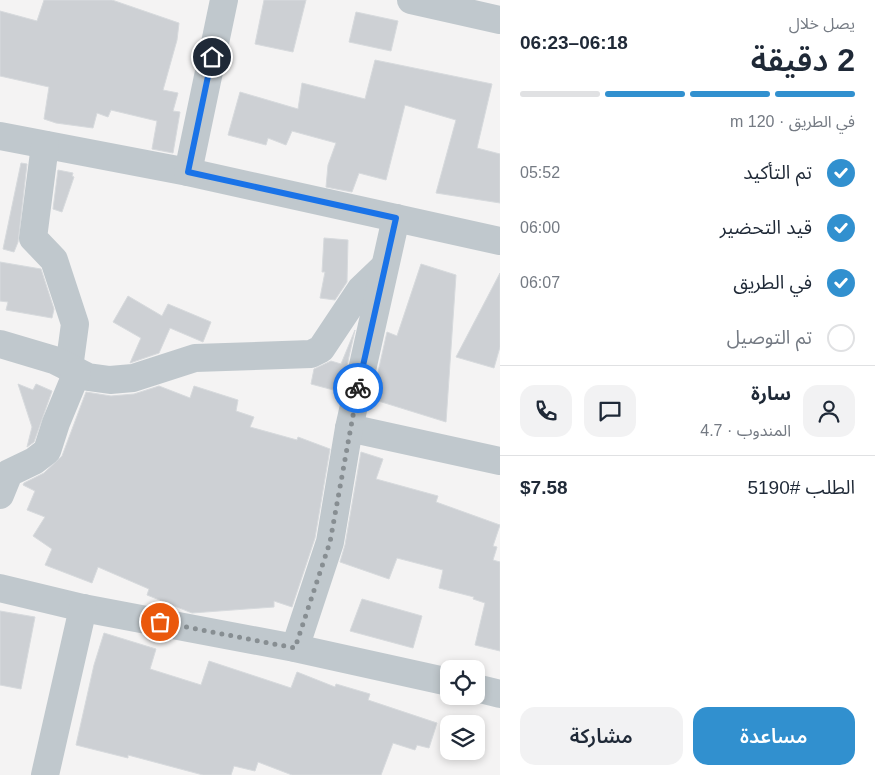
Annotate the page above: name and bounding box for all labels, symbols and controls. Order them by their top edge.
text: يصل خلال [789,15,855,32]
text: 06:18–06:23 [520,32,628,53]
pin [191,36,233,78]
text: 2 دقيقة [751,42,855,78]
icon: home [198,43,226,71]
text: في الطريق · 120 m [730,113,855,130]
icon: check [827,159,855,187]
text: تم التأكيد [743,162,812,183]
text: 05:52 [520,164,560,181]
icon: check [827,214,855,242]
text: قيد التحضير [720,217,812,238]
text: 06:00 [520,219,560,236]
icon: check [827,269,855,297]
text: في الطريق [733,272,812,293]
text: 06:07 [520,274,560,291]
text: تم التوصيل [727,327,812,348]
courier [333,363,383,413]
icon: bike [344,374,372,402]
text: سارة [751,383,791,404]
button: phone [520,385,572,437]
button: chat [584,385,636,437]
button: person [803,385,855,437]
text: المندوب · 4.7 [700,422,791,439]
text: $7.58 [520,477,568,498]
text: الطلب #5190 [747,477,855,498]
pin [139,601,181,643]
icon: bag [146,608,174,636]
map controls [440,660,485,760]
button: locate [440,660,485,705]
button: مشاركة [520,707,683,765]
button: مساعدة [693,707,855,765]
button: layers [440,715,485,760]

